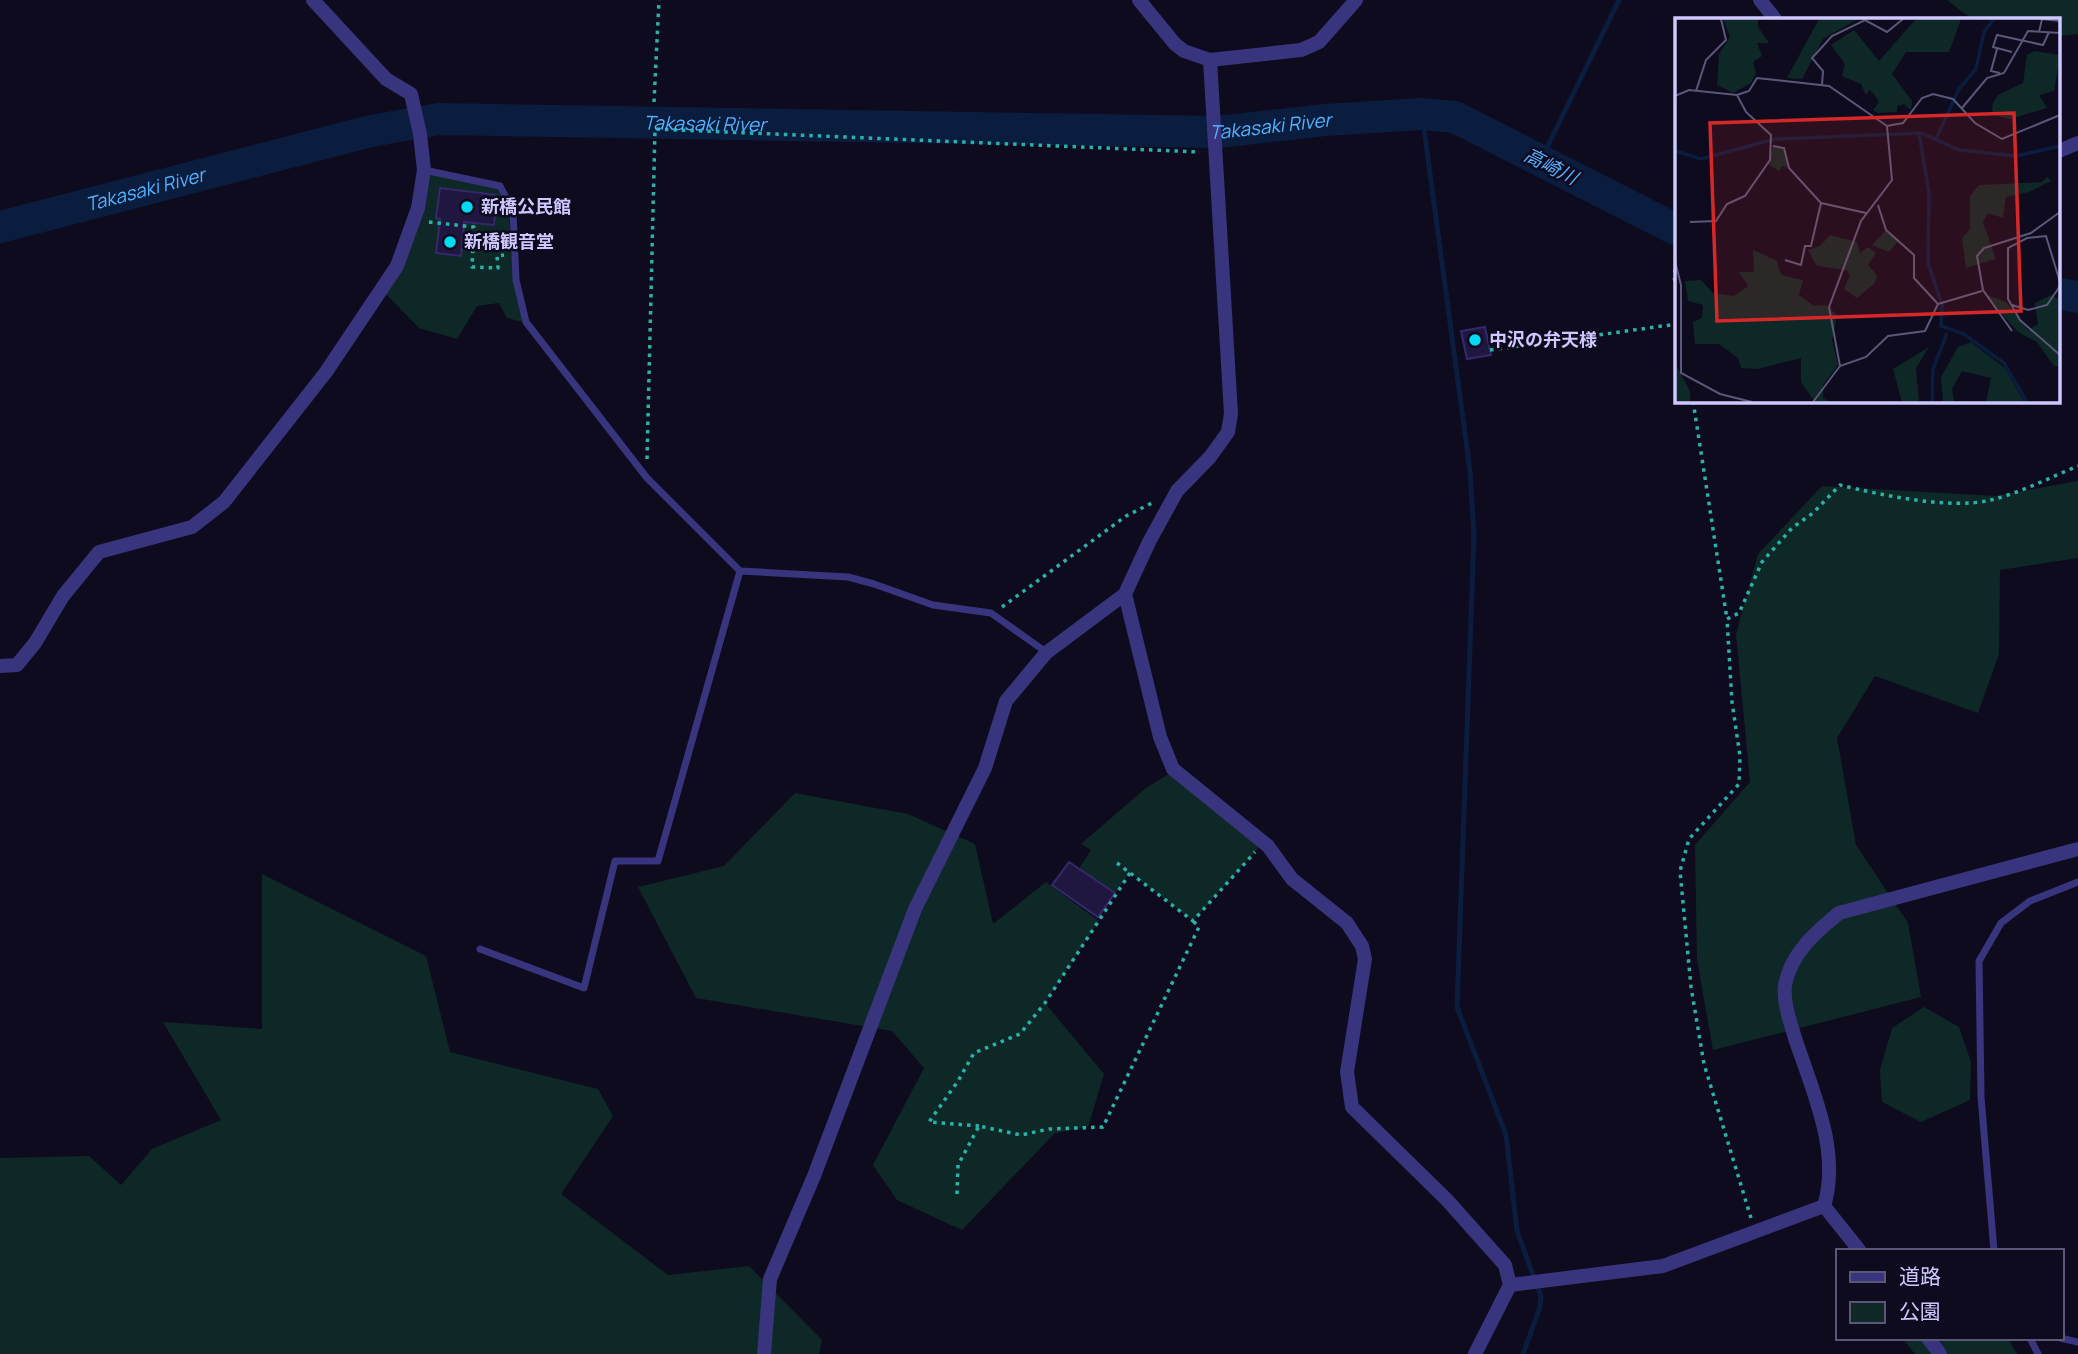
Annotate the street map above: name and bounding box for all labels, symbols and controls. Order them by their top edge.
inset map [1675,18,2060,402]
water label: Takasaki River [1209,107,1334,145]
water label: Takasaki River [643,109,768,137]
water label: 高崎川 [1520,141,1584,191]
water label: Takasaki River [83,161,210,217]
place label: 新橋公民館 [481,194,571,218]
marker: 新橋公民館 [459,199,475,215]
place label: 新橋観音堂 [464,229,554,253]
marker: 新橋観音堂 [442,234,458,250]
place label: 中沢の弁天様 [1489,327,1597,351]
marker: 中沢の弁天様 [1467,332,1483,348]
legend [1836,1249,2064,1340]
text: 道路 [1899,1262,1941,1290]
text: 公園 [1899,1297,1941,1325]

